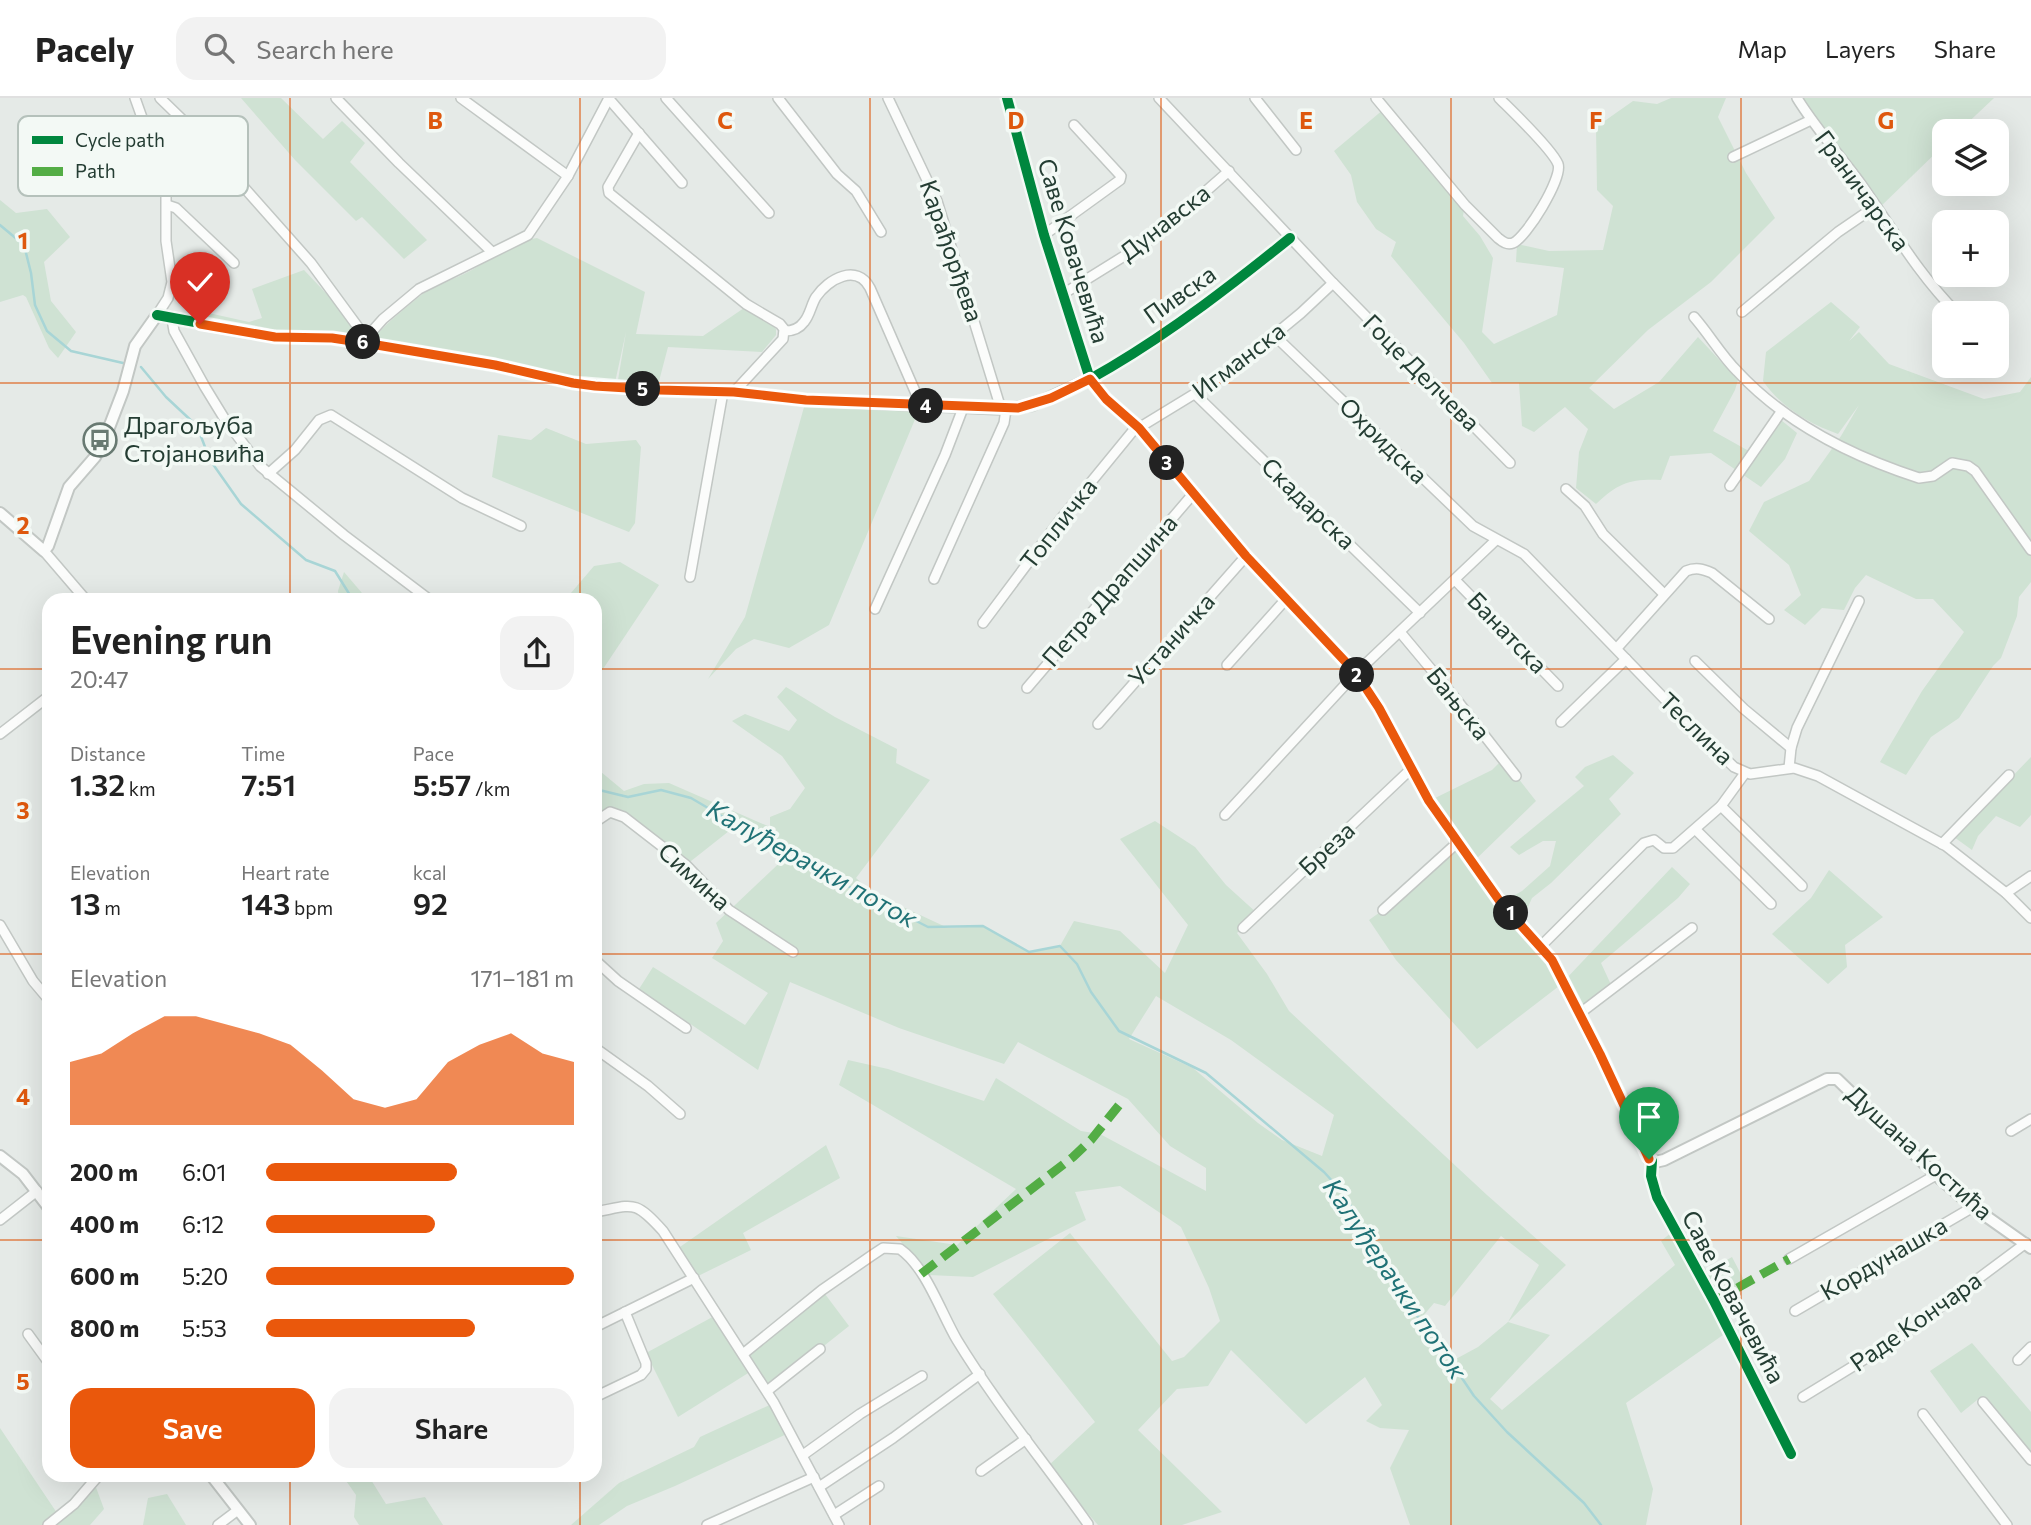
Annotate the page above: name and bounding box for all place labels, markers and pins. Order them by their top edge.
pin [170,252,230,324]
pin: 6 [346,324,380,360]
pin: 5 [626,372,660,406]
pin: 4 [908,388,944,424]
place label: Драгољуба Стојановића [124,410,265,467]
bus stop icon: Драгољуба Стојановића [81,421,119,459]
pin: 3 [1150,446,1184,480]
pin: 2 [1340,658,1374,692]
pin: 1 [1494,896,1528,930]
pin [1619,1087,1679,1159]

